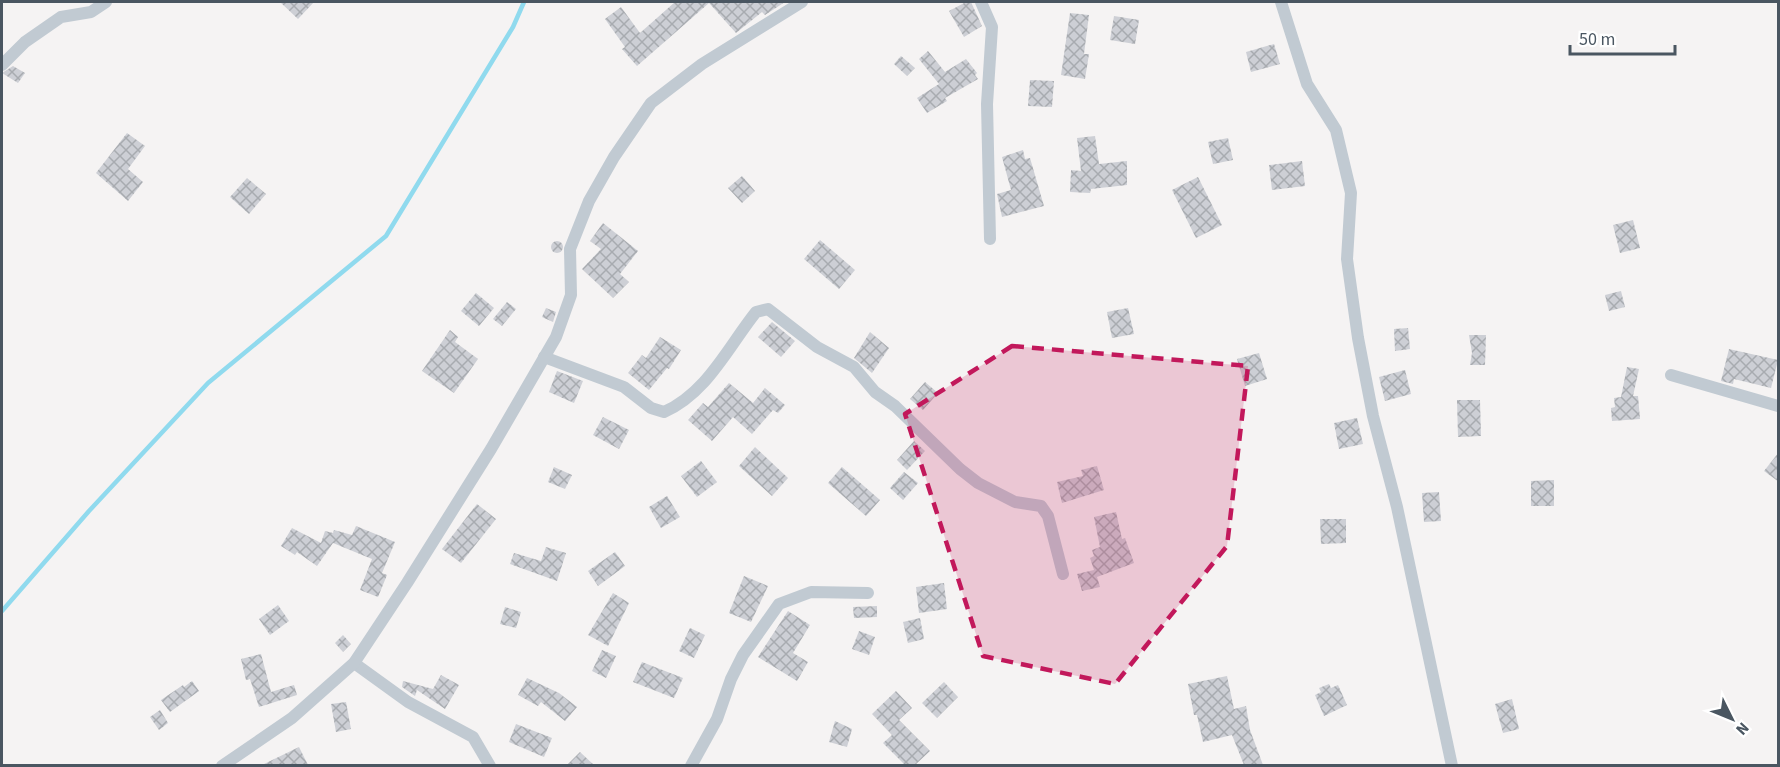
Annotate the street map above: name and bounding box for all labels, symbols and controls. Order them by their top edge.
scale bar [1570,18,1675,56]
text: 50 m [1579,27,1615,52]
north arrow [1702,689,1762,749]
text: N [1731,717,1754,740]

